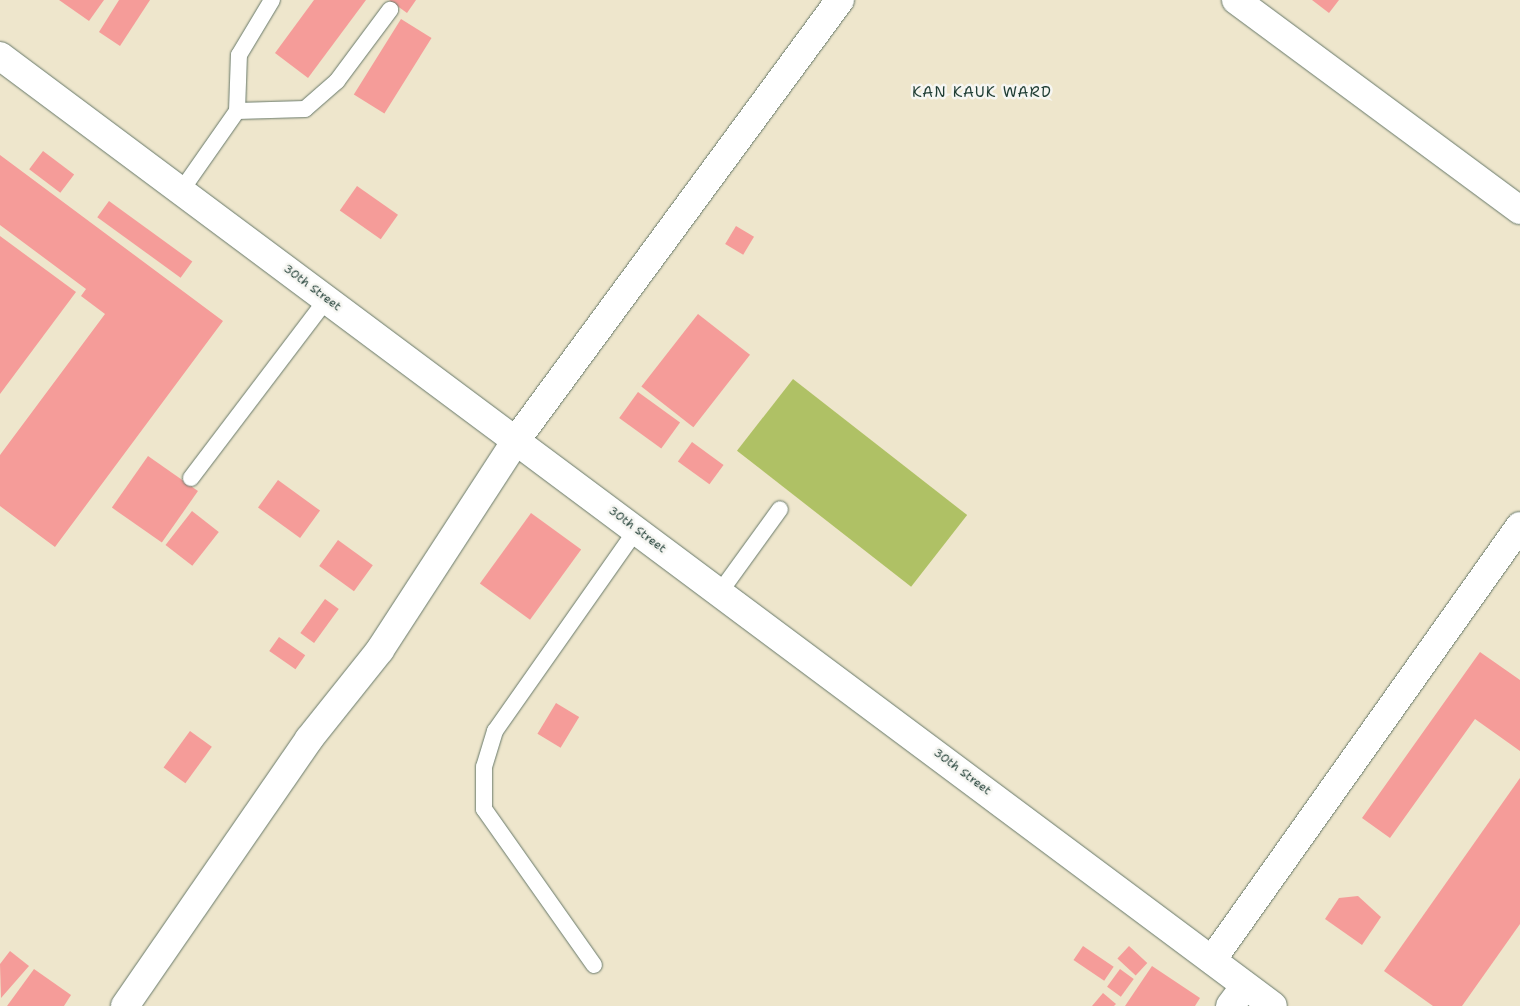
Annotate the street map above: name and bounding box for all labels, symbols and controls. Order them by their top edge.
district label: KAN KAUK WARD [910,84,1054,102]
street label: 30th Street [280,262,344,314]
street label: 30th Street [605,504,669,556]
street label: 30th Street [930,746,994,798]

